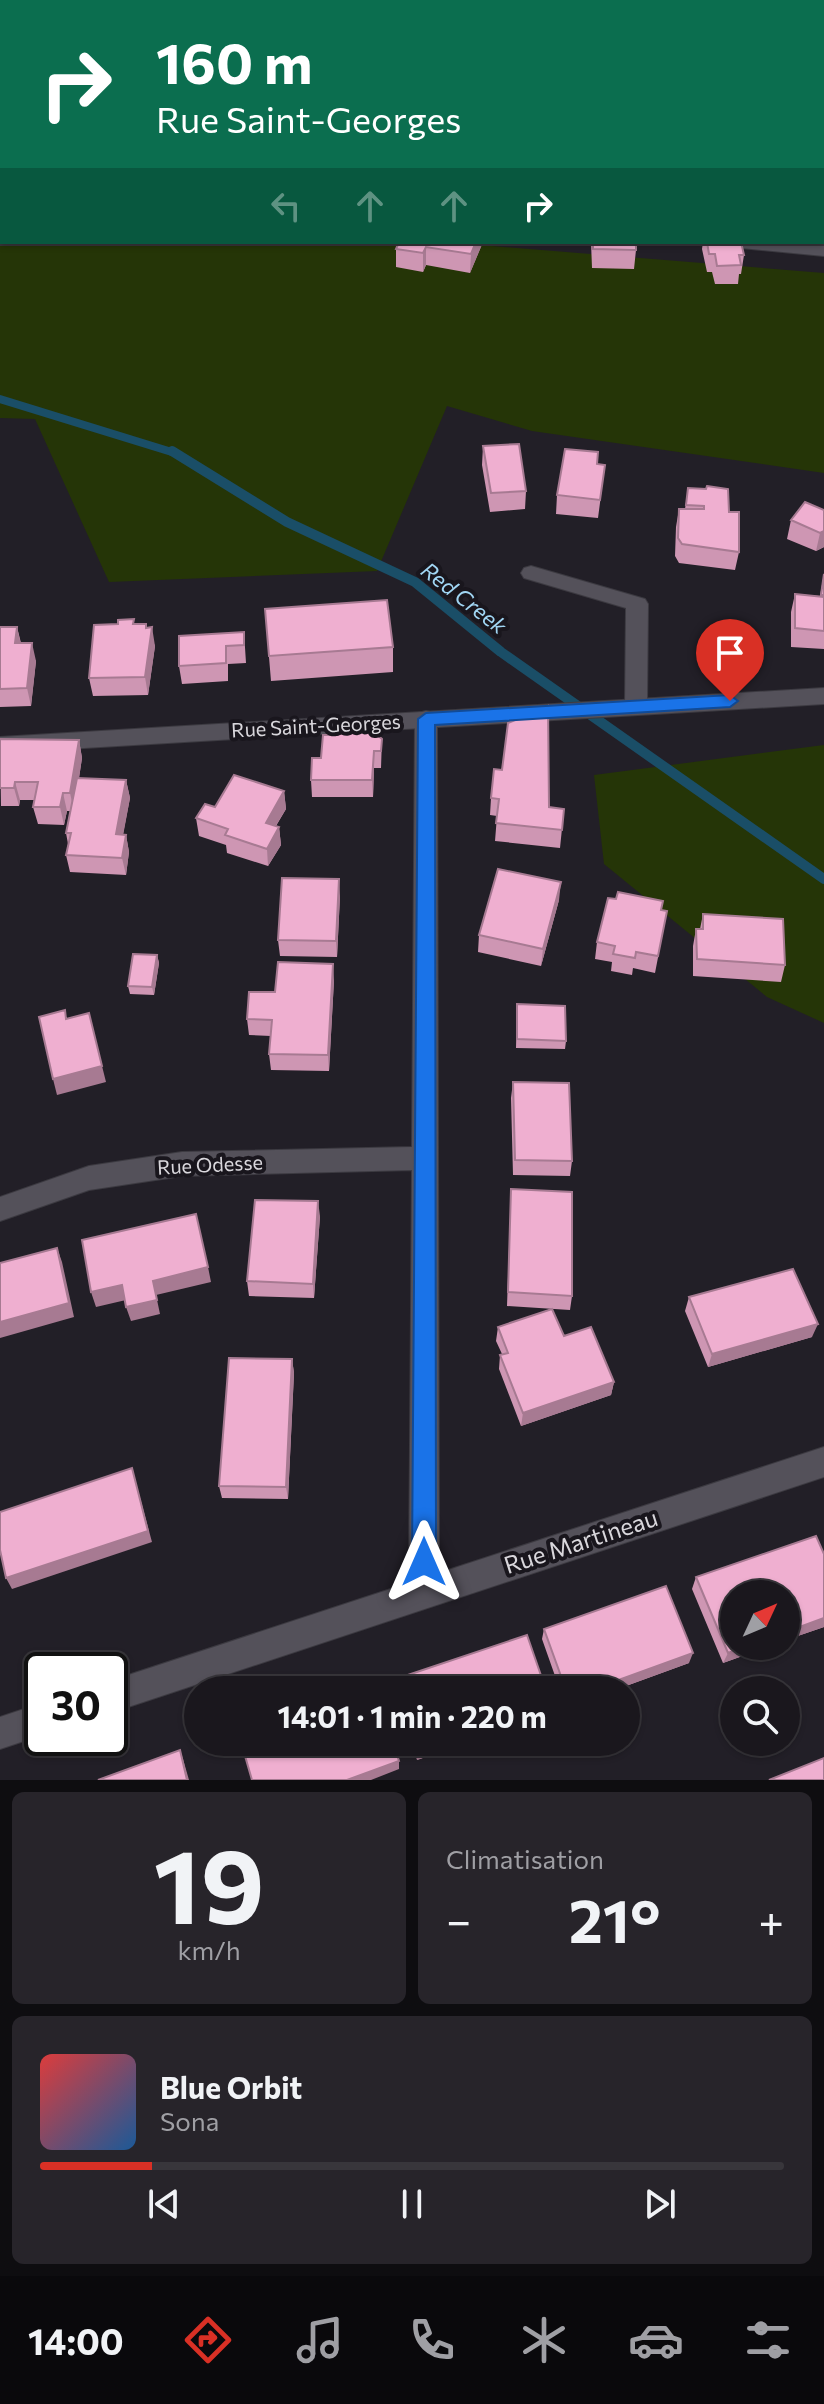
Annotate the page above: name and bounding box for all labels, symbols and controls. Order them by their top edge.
text: 160 m [156,27,313,96]
icon: right [24,32,128,136]
text: Rue Saint-Georges [156,96,462,140]
icon: left [264,184,308,228]
icon: ahead [348,184,392,228]
icon: ahead [432,184,476,228]
icon: right [516,184,560,228]
water label: Red Creek [416,556,513,640]
pin [696,619,764,701]
icon: arrive [708,631,752,675]
street label: Rue Saint-Georges [231,709,401,741]
street label: Rue Odesse [156,1149,264,1179]
street label: Rue Martineau [500,1502,661,1579]
position arrow [382,1520,466,1604]
north arrow [720,1580,800,1660]
map controls [720,1580,800,1756]
speed limit sign: 30 [24,1652,128,1756]
button: search [720,1676,800,1756]
text: 14:01 · 1 min · 220 m [277,1697,547,1734]
text: 19 [153,1818,265,1945]
text: Climatisation [446,1843,604,1874]
text: 21° [569,1882,661,1955]
text: − [446,1892,471,1946]
text: + [758,1892,784,1946]
text: km/h [177,1934,241,1965]
text: Blue Orbit [160,2068,302,2105]
text: Sona [160,2105,219,2136]
icon: previous [142,2182,186,2226]
icon: pause [390,2182,434,2226]
icon: next [638,2182,682,2226]
icon: directions [180,2312,236,2368]
icon: music [292,2312,348,2368]
icon: phone [404,2312,460,2368]
icon: climate [516,2312,572,2368]
icon: car [628,2312,684,2368]
icon: filters [740,2312,796,2368]
text: 14:00 [28,2318,124,2362]

